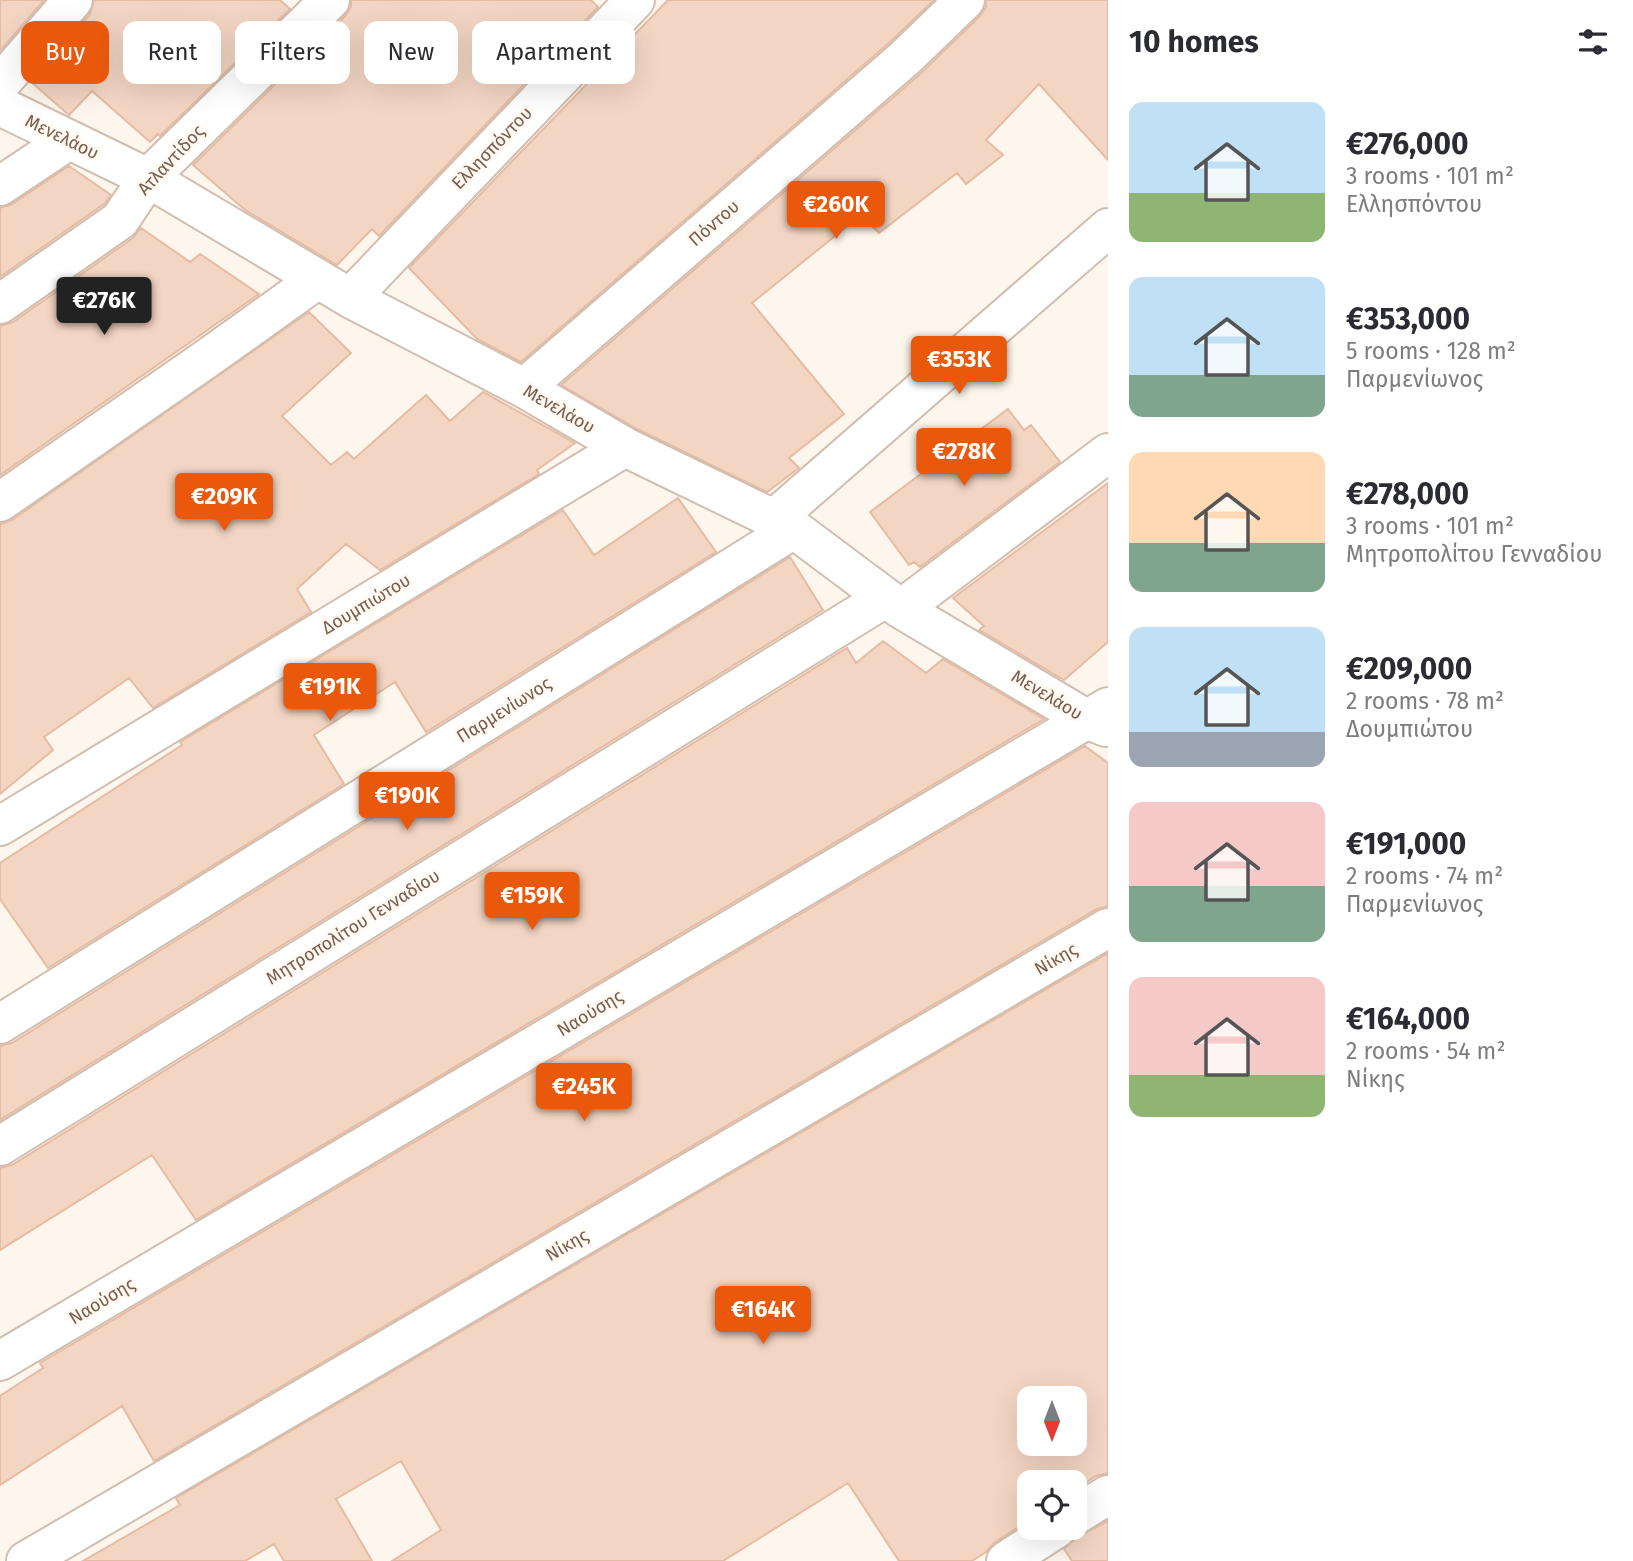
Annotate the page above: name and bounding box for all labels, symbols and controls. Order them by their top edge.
chip: Buy [21,21,109,84]
chip: Rent [123,21,221,84]
chip: Filters [235,21,350,84]
chip: New [364,21,458,84]
chip: Apartment [472,21,635,84]
icon: filters [1574,23,1612,61]
text: 10 homes [1129,24,1259,60]
street label: Ελλησπόντου [447,102,537,194]
street label: Μενελάου [22,110,102,164]
street label: Ατλαντίδος [133,120,209,200]
text: €276,000 [1346,126,1469,162]
icon: home [1185,130,1269,214]
text: 3 rooms · 101 m² [1346,162,1514,190]
pin: €260K [787,182,885,241]
text: €260K [803,190,869,218]
text: Ελλησπόντου [1346,190,1482,218]
street label: Πόντου [684,195,744,251]
pin: €276K [55,278,153,337]
text: €276K [73,286,135,314]
text: €353,000 [1346,301,1470,337]
icon: home [1185,305,1269,389]
pin: €353K [910,336,1008,396]
text: 5 rooms · 128 m² [1346,337,1516,365]
text: €353K [927,345,991,373]
text: Παρμενίωνος [1346,365,1483,393]
street label: Μενελάου [519,380,599,438]
pin: €278K [915,428,1013,488]
text: €278K [932,437,996,465]
pin: €209K [175,474,273,533]
text: €278,000 [1346,476,1469,512]
icon: home [1185,480,1269,564]
text: €209K [191,482,257,510]
text: 3 rooms · 101 m² [1346,512,1514,540]
text: Μητροπολίτου Γενναδίου [1346,540,1602,568]
street label: Δουμπιώτου [318,569,414,639]
text: €209,000 [1346,651,1472,687]
icon: home [1185,655,1269,739]
pin: €191K [281,664,379,723]
street label: Μενελάου [1007,665,1087,725]
text: €191K [299,672,361,700]
street label: Παρμενίωνος [453,672,556,748]
text: 2 rooms · 78 m² [1346,687,1504,715]
text: Δουμπιώτου [1346,715,1473,743]
pin: €190K [358,772,456,832]
text: €190K [375,781,439,809]
text: €191,000 [1346,826,1466,862]
icon: home [1185,830,1269,914]
text: 2 rooms · 74 m² [1346,862,1503,890]
street label: Μητροπολίτου Γενναδίου [262,865,444,989]
pin: €159K [483,872,581,932]
text: €159K [501,881,564,909]
text: Παρμενίωνος [1346,890,1483,918]
street label: Νίκης [1031,938,1082,980]
street label: Ναούσης [553,984,627,1041]
text: €164,000 [1346,1001,1470,1037]
icon: home [1185,1005,1269,1089]
text: 2 rooms · 54 m² [1346,1037,1505,1065]
pin: €245K [535,1064,633,1123]
text: Νίκης [1346,1065,1405,1093]
text: €245K [552,1072,616,1100]
street label: Νίκης [542,1224,593,1266]
street label: Ναούσης [65,1272,139,1329]
pin: €164K [714,1286,812,1346]
text: €164K [731,1295,795,1323]
north arrow [1017,1386,1087,1456]
map controls [1017,1386,1087,1540]
button: locate [1017,1470,1087,1540]

